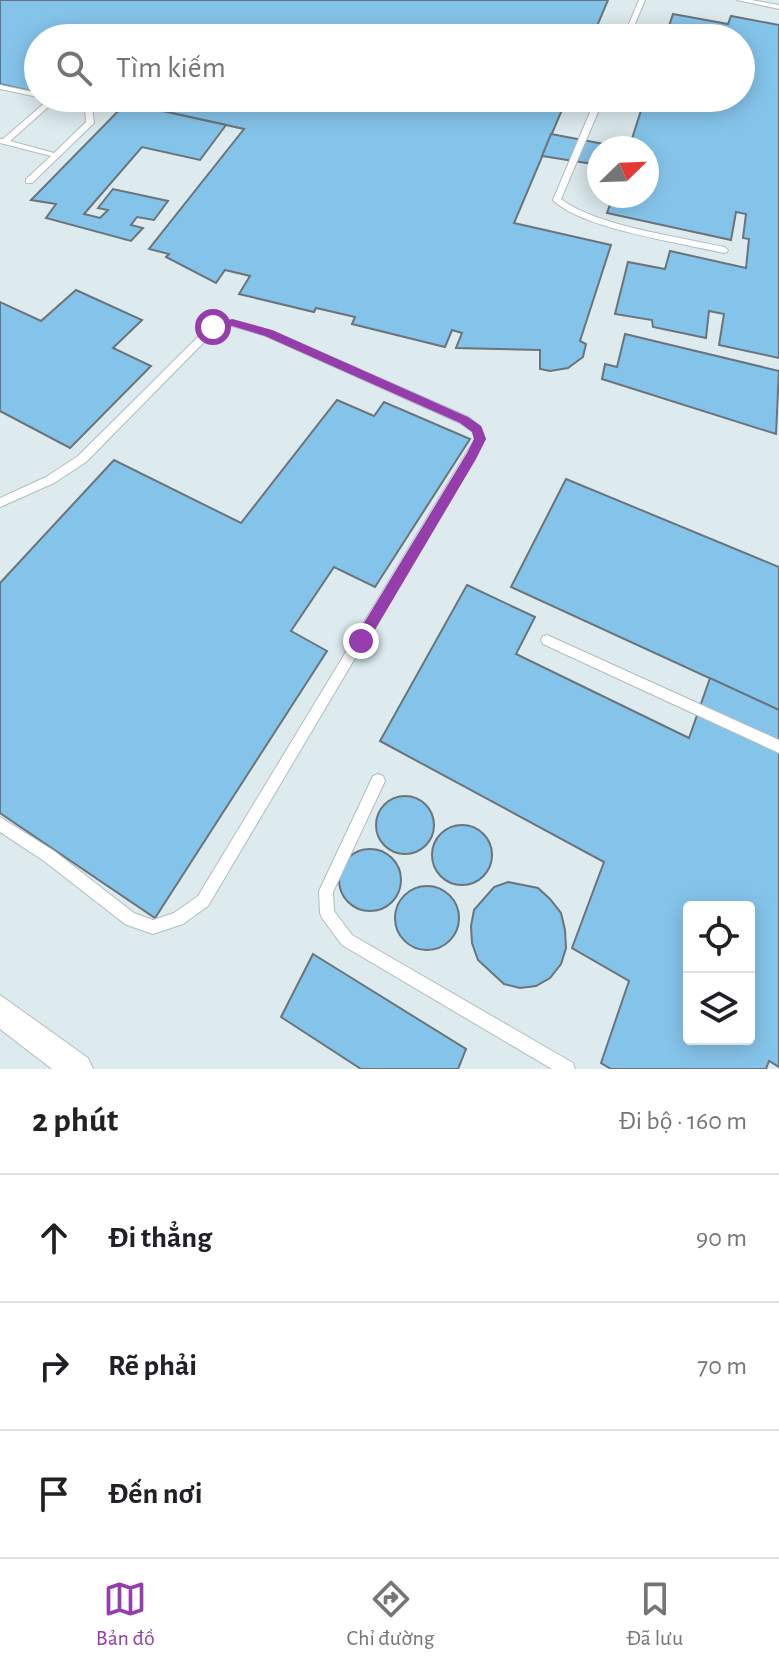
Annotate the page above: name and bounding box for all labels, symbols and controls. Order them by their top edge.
search box [24,24,755,112]
icon: search [52,46,96,90]
text: Tìm kiếm [116,53,226,83]
north arrow [587,136,659,208]
route start [195,309,231,345]
route end [343,623,379,659]
map controls [683,901,755,1045]
button: locate [683,901,755,973]
button: layers [683,973,755,1045]
text: 2 phút [32,1104,118,1138]
text: Đi bộ · 160 m [618,1108,747,1134]
icon: ahead [32,1216,76,1260]
text: Đi thẳng [108,1223,212,1253]
text: 90 m [696,1225,747,1251]
icon: right [32,1344,76,1388]
text: Rẽ phải [108,1351,197,1381]
text: 70 m [697,1353,747,1379]
icon: arrive [32,1472,76,1516]
text: Đến nơi [108,1479,202,1509]
tab: Bản đồ [96,1577,155,1651]
tab: Chỉ đường [347,1577,434,1651]
tab: Đã lưu [626,1577,683,1651]

